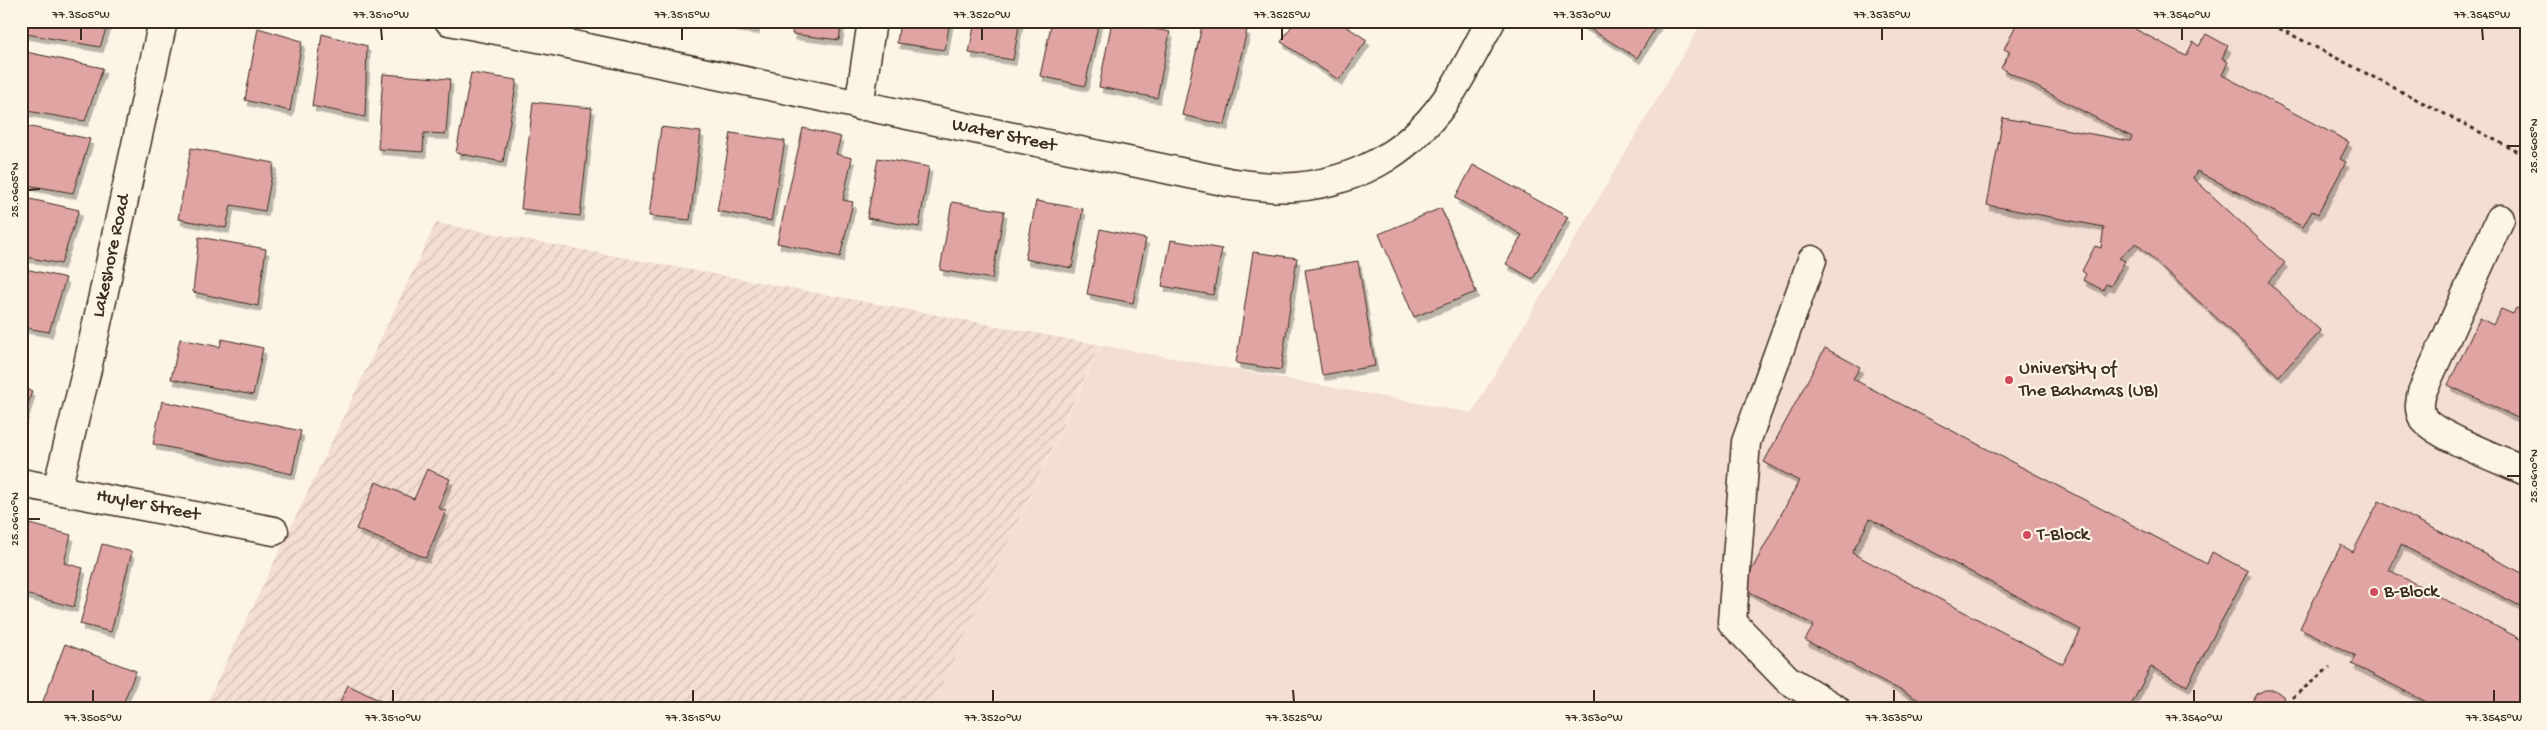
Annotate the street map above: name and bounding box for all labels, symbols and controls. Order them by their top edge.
text: 77.3505°W [51,9,110,23]
text: 77.3510°W [352,9,409,23]
text: 77.3515°W [653,9,710,23]
text: 77.3520°W [952,9,1011,23]
text: 77.3525°W [1253,9,1310,23]
text: 77.3530°W [1552,9,1611,23]
text: 77.3535°W [1853,9,1910,23]
text: 77.3540°W [2153,9,2210,23]
text: 77.3545°W [2453,9,2510,23]
street label: Water Street [950,114,1060,159]
text: 25.0605°N [2528,118,2542,174]
text: 25.0605°N [9,162,23,218]
street label: Lakeshore Road [88,190,137,320]
place label: University of The Bahamas (UB) [2018,358,2159,403]
marker: University of The Bahamas (UB) [2003,374,2015,386]
text: 25.0610°N [2528,449,2542,503]
street label: Huyler Street [94,485,204,528]
text: 25.0610°N [9,492,23,546]
place label: T-Block [2036,524,2090,547]
marker: T-Block [2021,529,2033,541]
place label: B-Block [2383,581,2440,604]
marker: B-Block [2368,586,2380,598]
text: 77.3505°W [63,712,122,726]
text: 77.3510°W [364,712,421,726]
text: 77.3515°W [664,712,721,726]
text: 77.3520°W [963,712,1022,726]
text: 77.3525°W [1265,712,1322,726]
text: 77.3530°W [1564,712,1623,726]
text: 77.3535°W [1865,712,1922,726]
text: 77.3540°W [2165,712,2222,726]
text: 77.3545°W [2465,712,2522,726]

